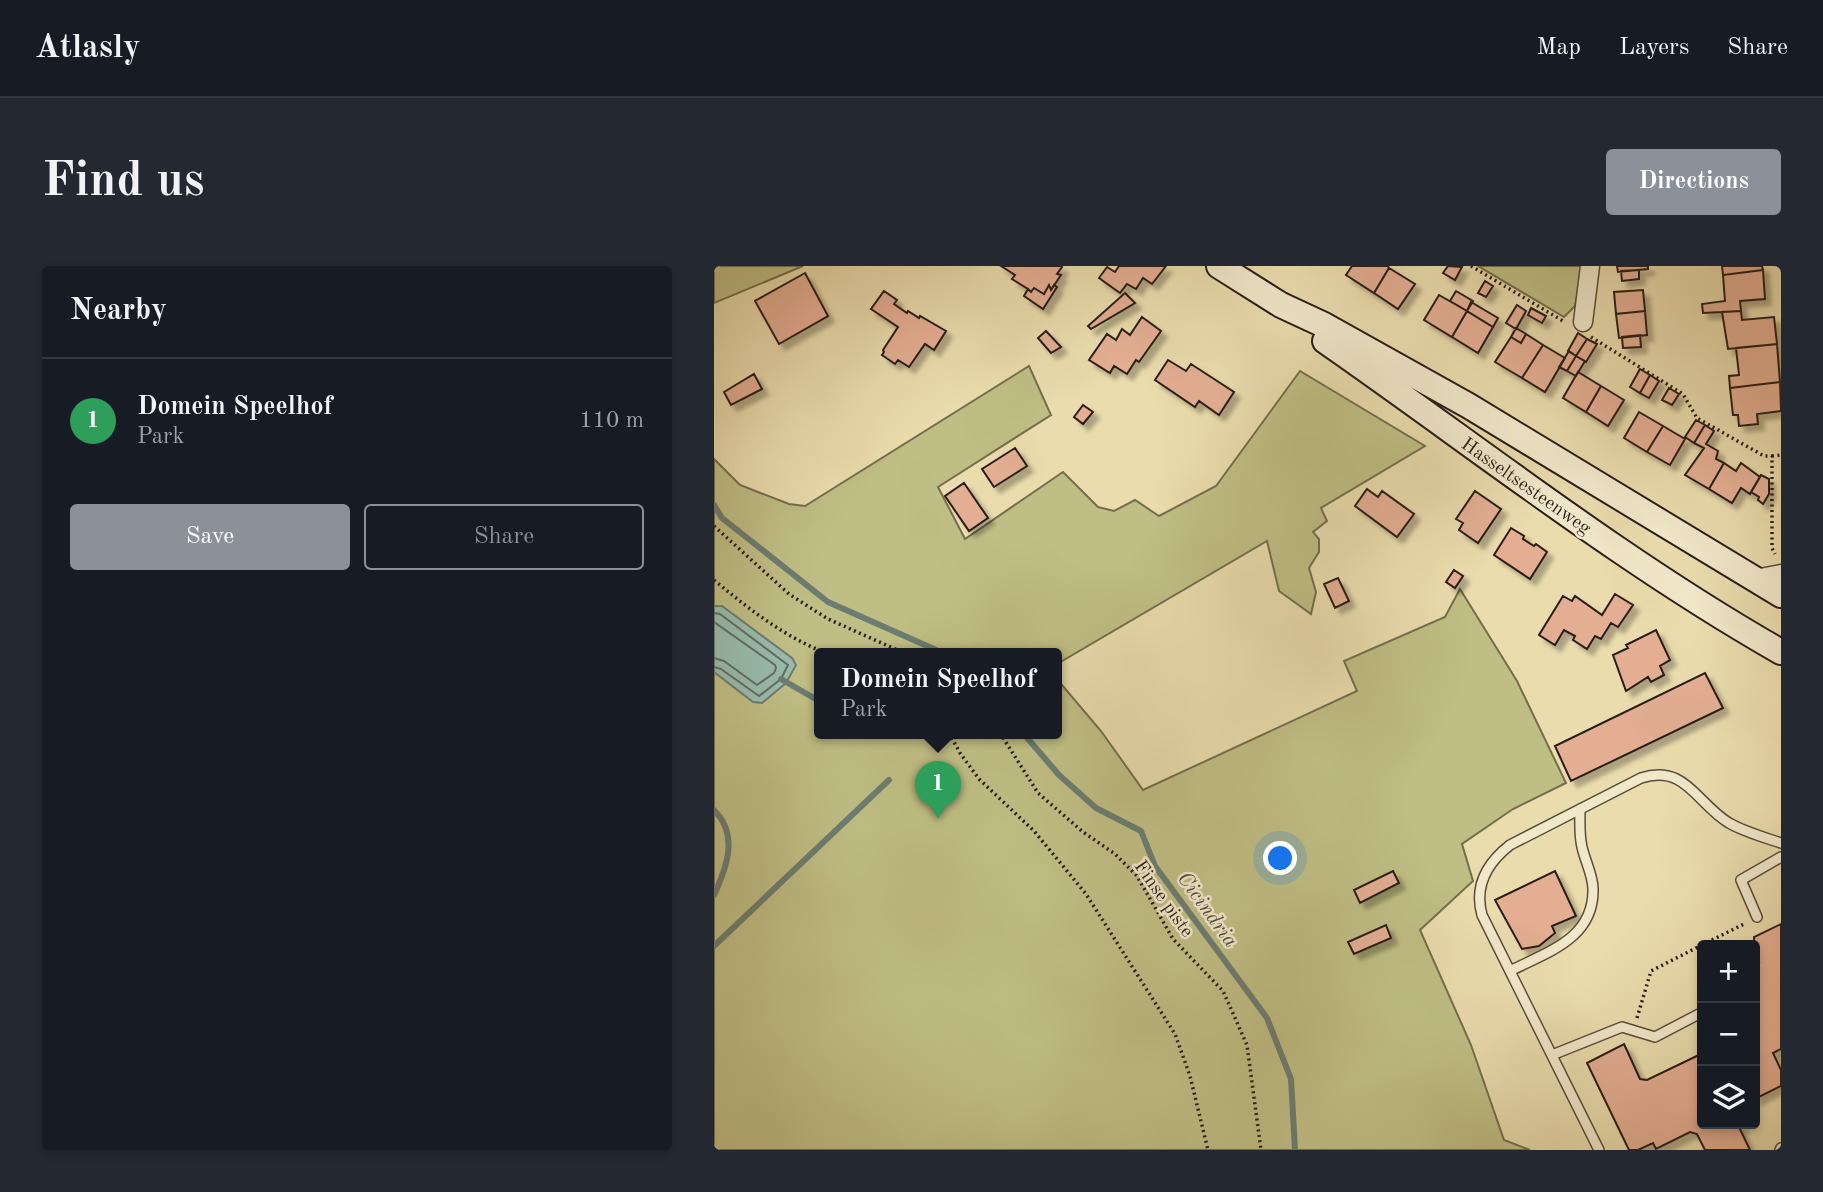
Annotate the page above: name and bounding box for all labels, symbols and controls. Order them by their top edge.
text: Atlasly [35,32,140,65]
text: Map [1537,36,1581,60]
text: Layers [1619,36,1689,60]
text: Share [1727,36,1788,60]
button: Directions [1606,149,1781,215]
text: Find us [42,158,205,207]
text: Nearby [70,296,167,326]
text: Domein Speelhof [137,394,333,420]
text: 1 [86,409,100,432]
text: 110 m [579,409,644,432]
text: Park [137,425,184,448]
street label: Hasseltsesteenweg [1457,435,1595,539]
button: Save [70,504,350,570]
button: Share [364,504,644,570]
popup [814,648,1062,739]
text: Domein Speelhof [840,667,1036,693]
text: Park [840,698,888,721]
pin: 1 [915,761,961,819]
your location [1263,841,1297,875]
street label: Finse piste [1130,857,1196,941]
water label: Cicindria [1173,868,1241,951]
map controls [1697,940,1760,1129]
button: + [1697,940,1760,1003]
button: − [1697,1003,1760,1066]
button: layers [1697,1066,1760,1129]

